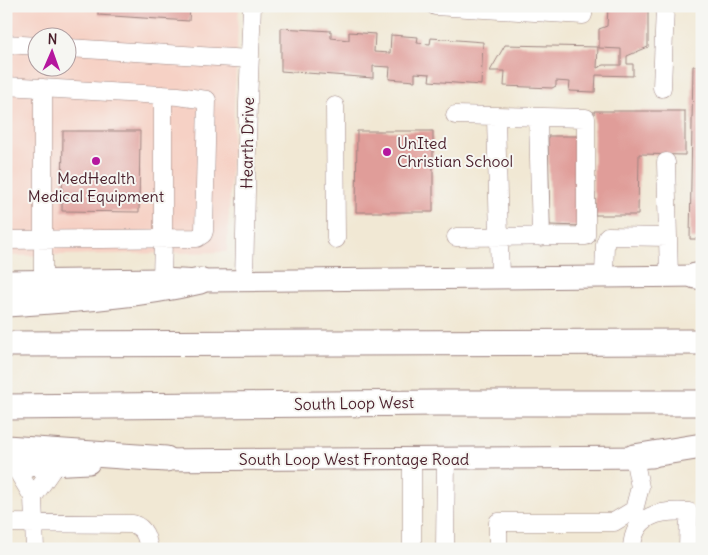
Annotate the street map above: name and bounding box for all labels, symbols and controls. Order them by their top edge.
north arrow [28,28,78,78]
text: N [47,30,58,48]
street label: Hearth Drive [236,97,258,189]
place label: UnIted Christian School [397,133,513,171]
marker: UnIted Christian School [381,146,393,158]
marker: MedHealth Medical Equipment [90,155,102,167]
place label: MedHealth Medical Equipment [28,168,165,206]
street label: South Loop West [294,392,415,414]
street label: South Loop West Frontage Road [239,449,469,469]

